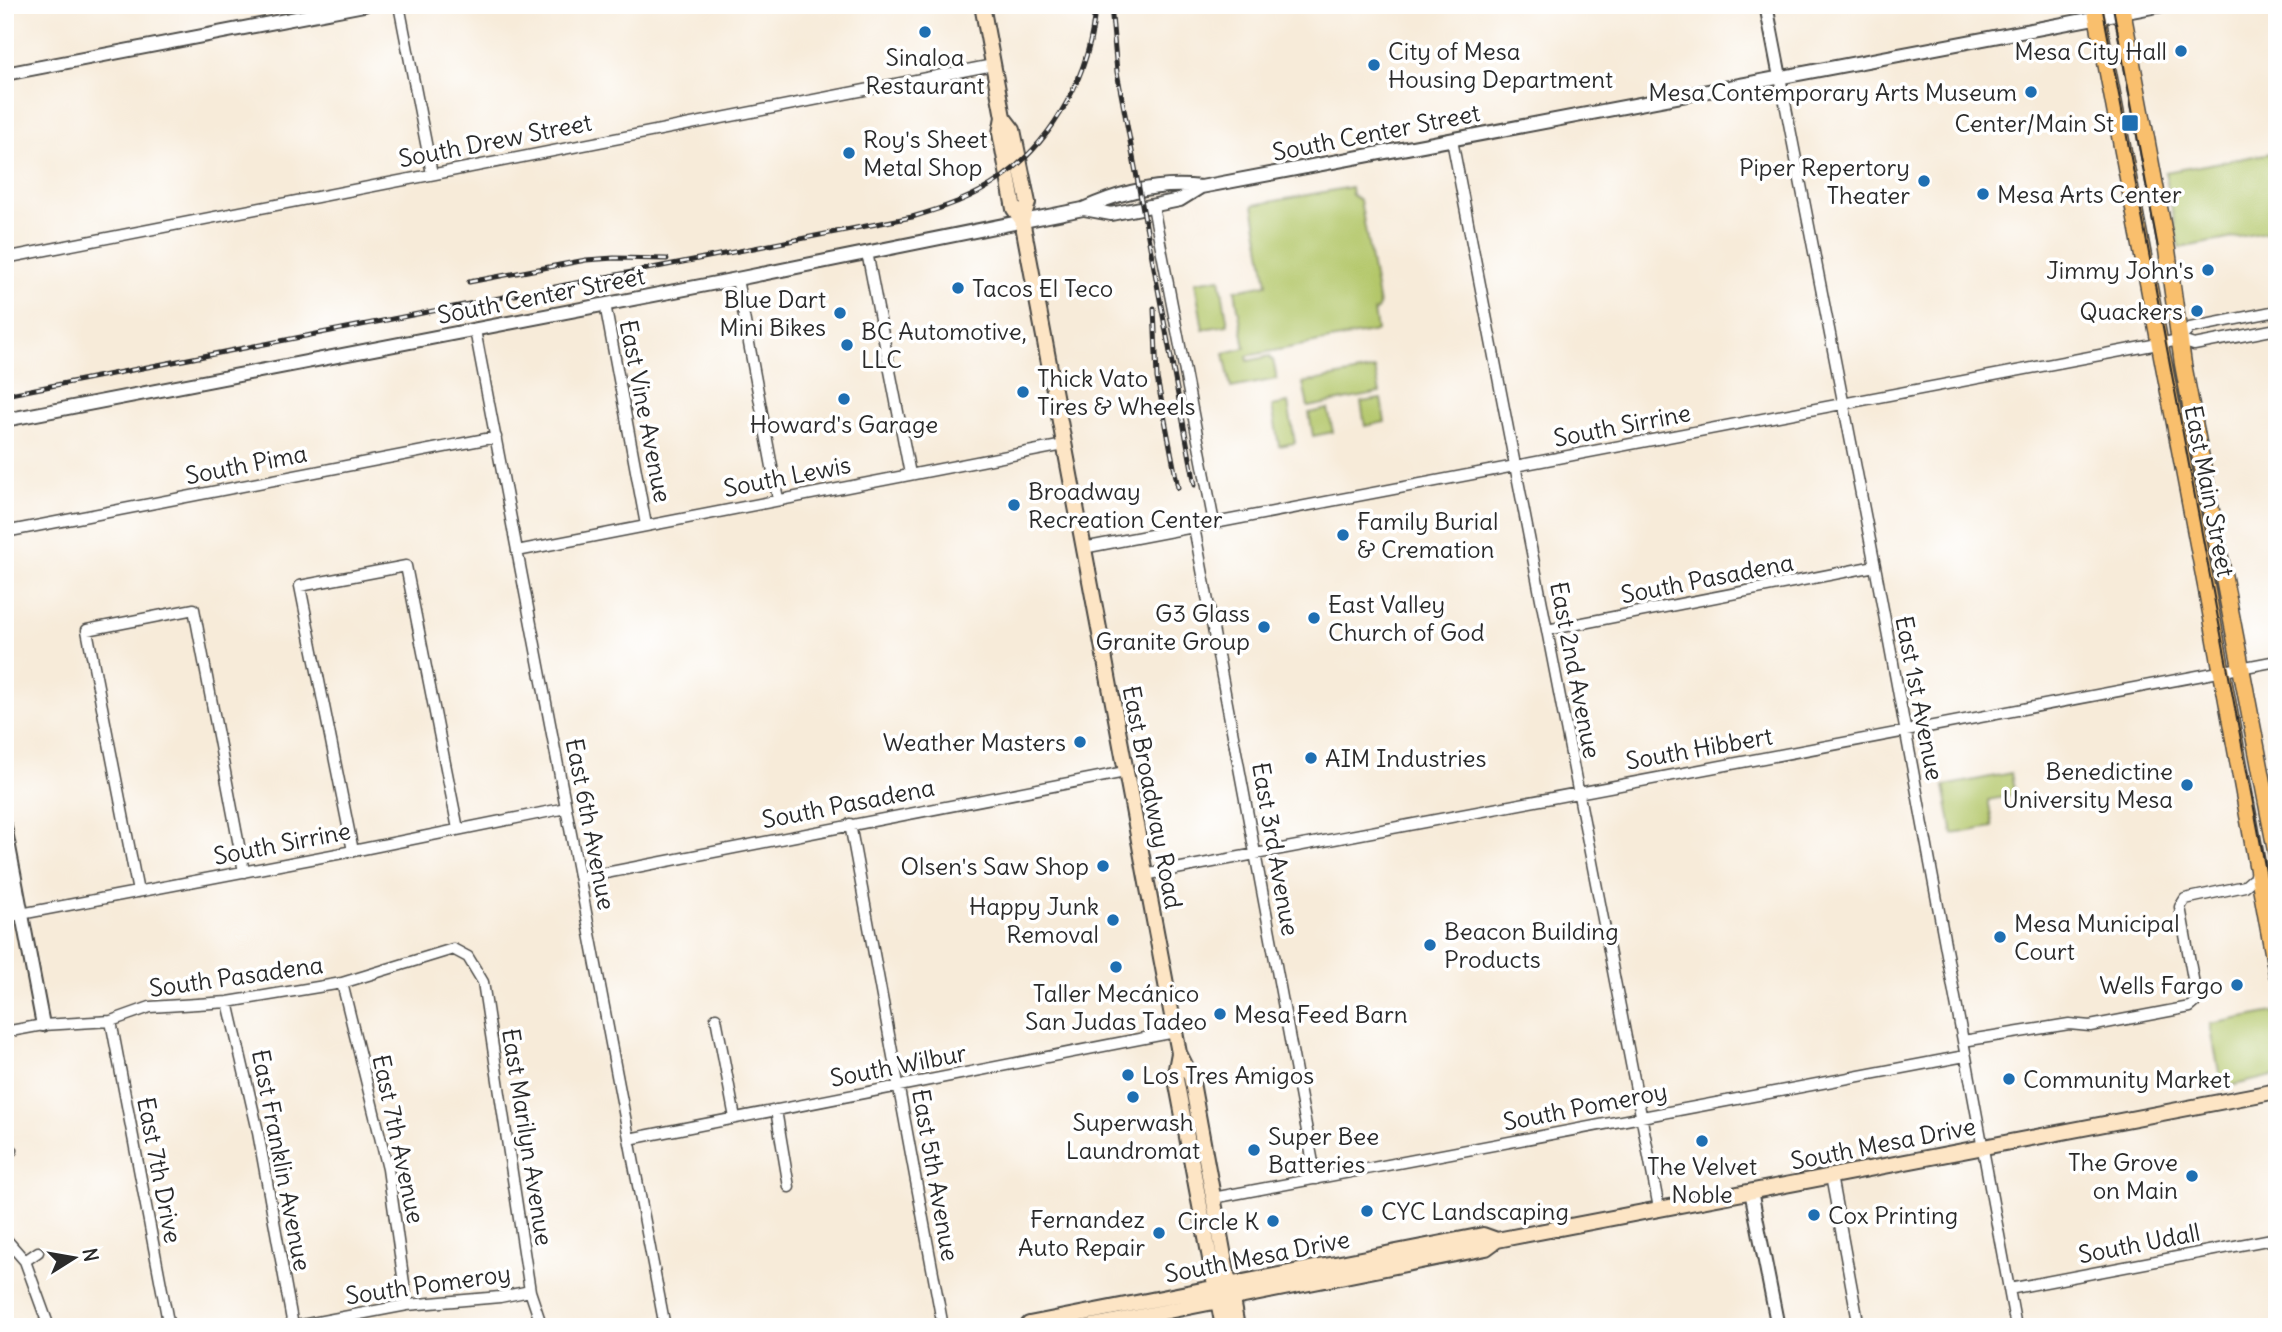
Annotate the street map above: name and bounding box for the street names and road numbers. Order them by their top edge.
street label: South Center Street [1270,97,1482,167]
street label: South Drew Street [396,107,594,173]
street label: South Center Street [435,260,647,330]
street label: East Vine Avenue [614,317,678,505]
street label: South Sirrine [1551,397,1693,453]
street label: East Main Street [2179,403,2241,579]
street label: South Pima [183,438,309,490]
street label: South Lewis [721,449,853,503]
street label: South Pasadena [1618,547,1796,609]
street label: East 2nd Avenue [1544,579,1608,761]
street label: East 1st Avenue [1889,613,1951,783]
street label: East Broadway Road [1117,683,1189,911]
street label: South Hibbert [1623,720,1775,776]
street label: East 6th Avenue [560,736,622,912]
street label: East 3rd Avenue [1246,760,1306,938]
street label: South Pasadena [759,772,937,834]
street label: South Sirrine [211,815,353,871]
street label: South Pasadena [147,949,325,1003]
street label: East Marilyn Avenue [496,1026,560,1248]
street label: South Wilbur [827,1037,969,1093]
street label: East Franklin Avenue [246,1047,318,1273]
street label: East 7th Avenue [366,1052,432,1226]
street label: South Pomeroy [1500,1075,1670,1137]
street label: East 5th Avenue [906,1087,966,1263]
street label: East 7th Drive [131,1094,189,1246]
street label: South Mesa Drive [1788,1110,1978,1176]
street label: South Udall [2076,1217,2202,1269]
street label: South Mesa Drive [1162,1223,1352,1289]
street label: South Pomeroy [343,1258,513,1310]

